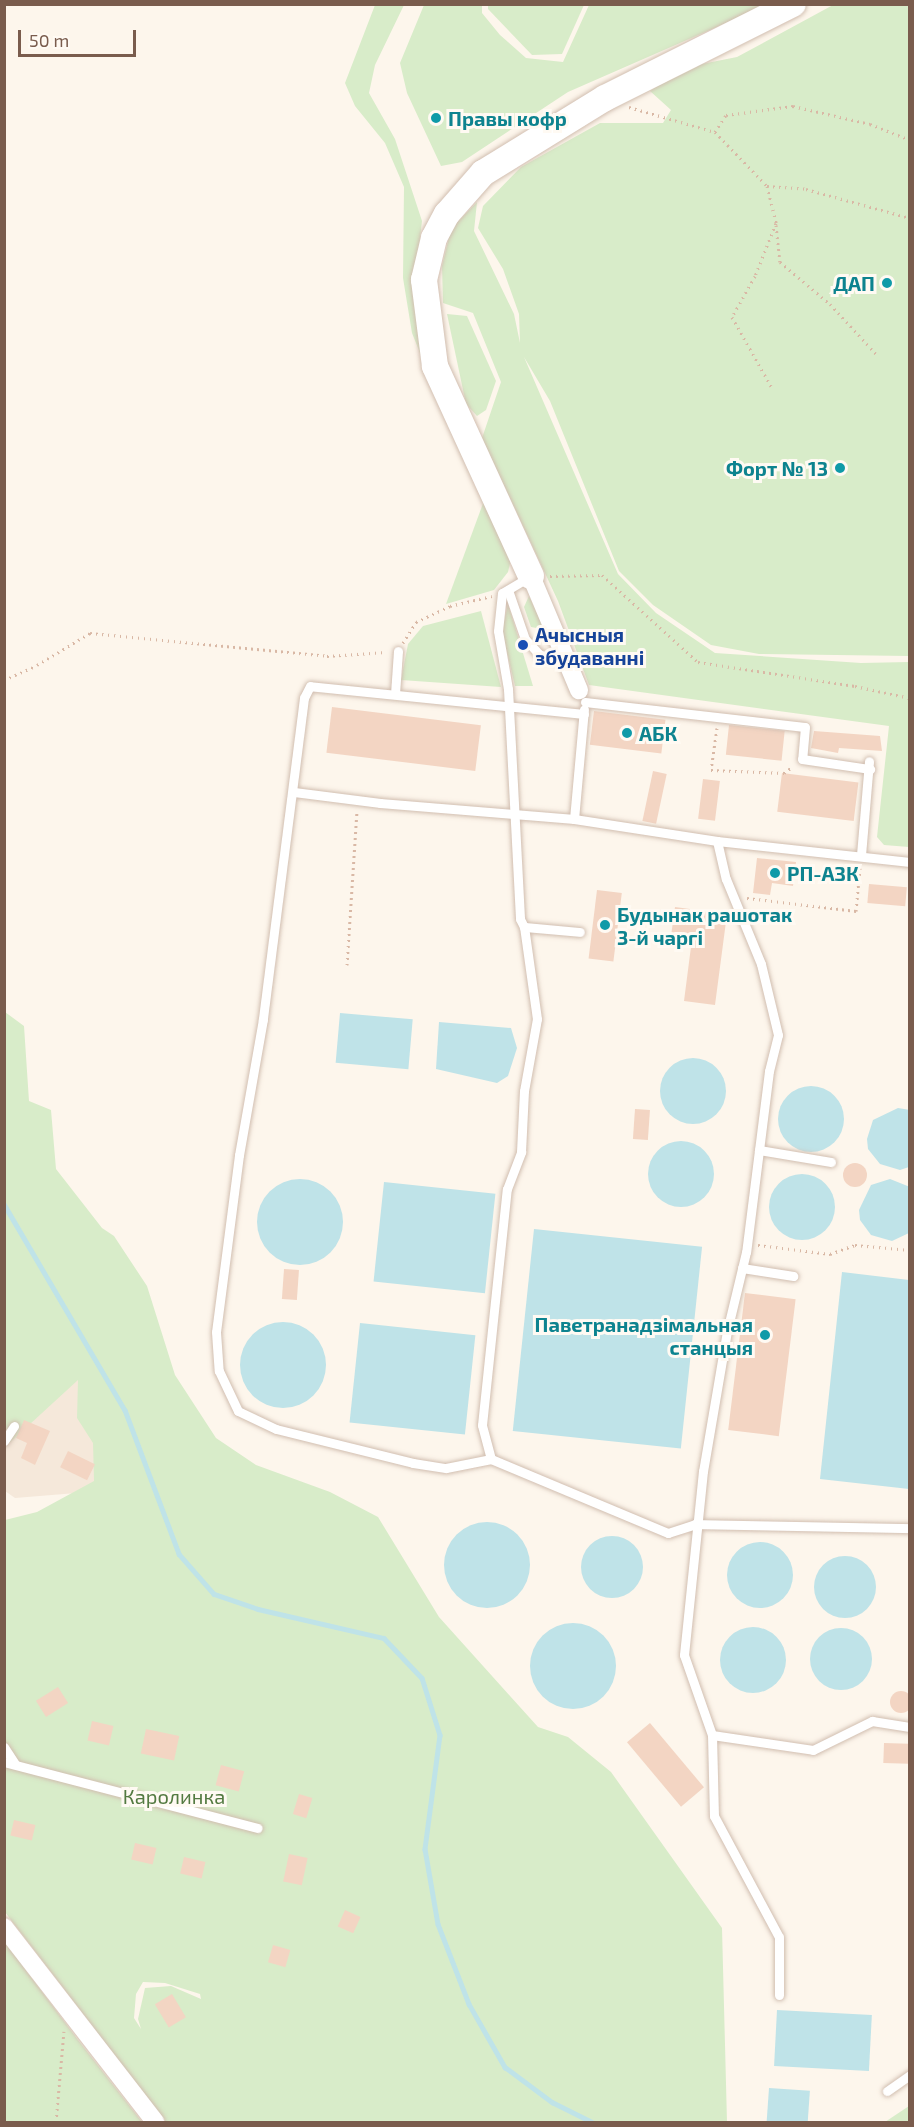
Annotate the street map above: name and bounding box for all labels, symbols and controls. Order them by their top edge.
scale bar [21,18,140,56]
text: 50 m [29,29,69,51]
place label: Правы кофр [448,106,567,130]
marker: Правы кофр [429,111,443,125]
place label: ДАП [833,271,875,295]
marker: ДАП [880,276,894,290]
place label: Форт № 13 [726,456,828,480]
marker: Форт № 13 [833,461,847,475]
place label: Ачысныя збудаванні [535,622,644,669]
marker: Ачысныя збудаванні [516,638,530,652]
place label: АБК [639,721,677,745]
marker: АБК [620,726,634,740]
place label: РП-АЗК [787,861,859,885]
marker: РП-АЗК [768,866,782,880]
place label: Будынак рашотак 3-й чаргі [617,902,792,949]
marker: Будынак рашотак 3-й чаргі [598,918,612,932]
place label: Паветранадзімальная станцыя [535,1312,753,1359]
marker: Паветранадзімальная станцыя [758,1328,772,1342]
park label: Каролинка [123,1784,225,1808]

